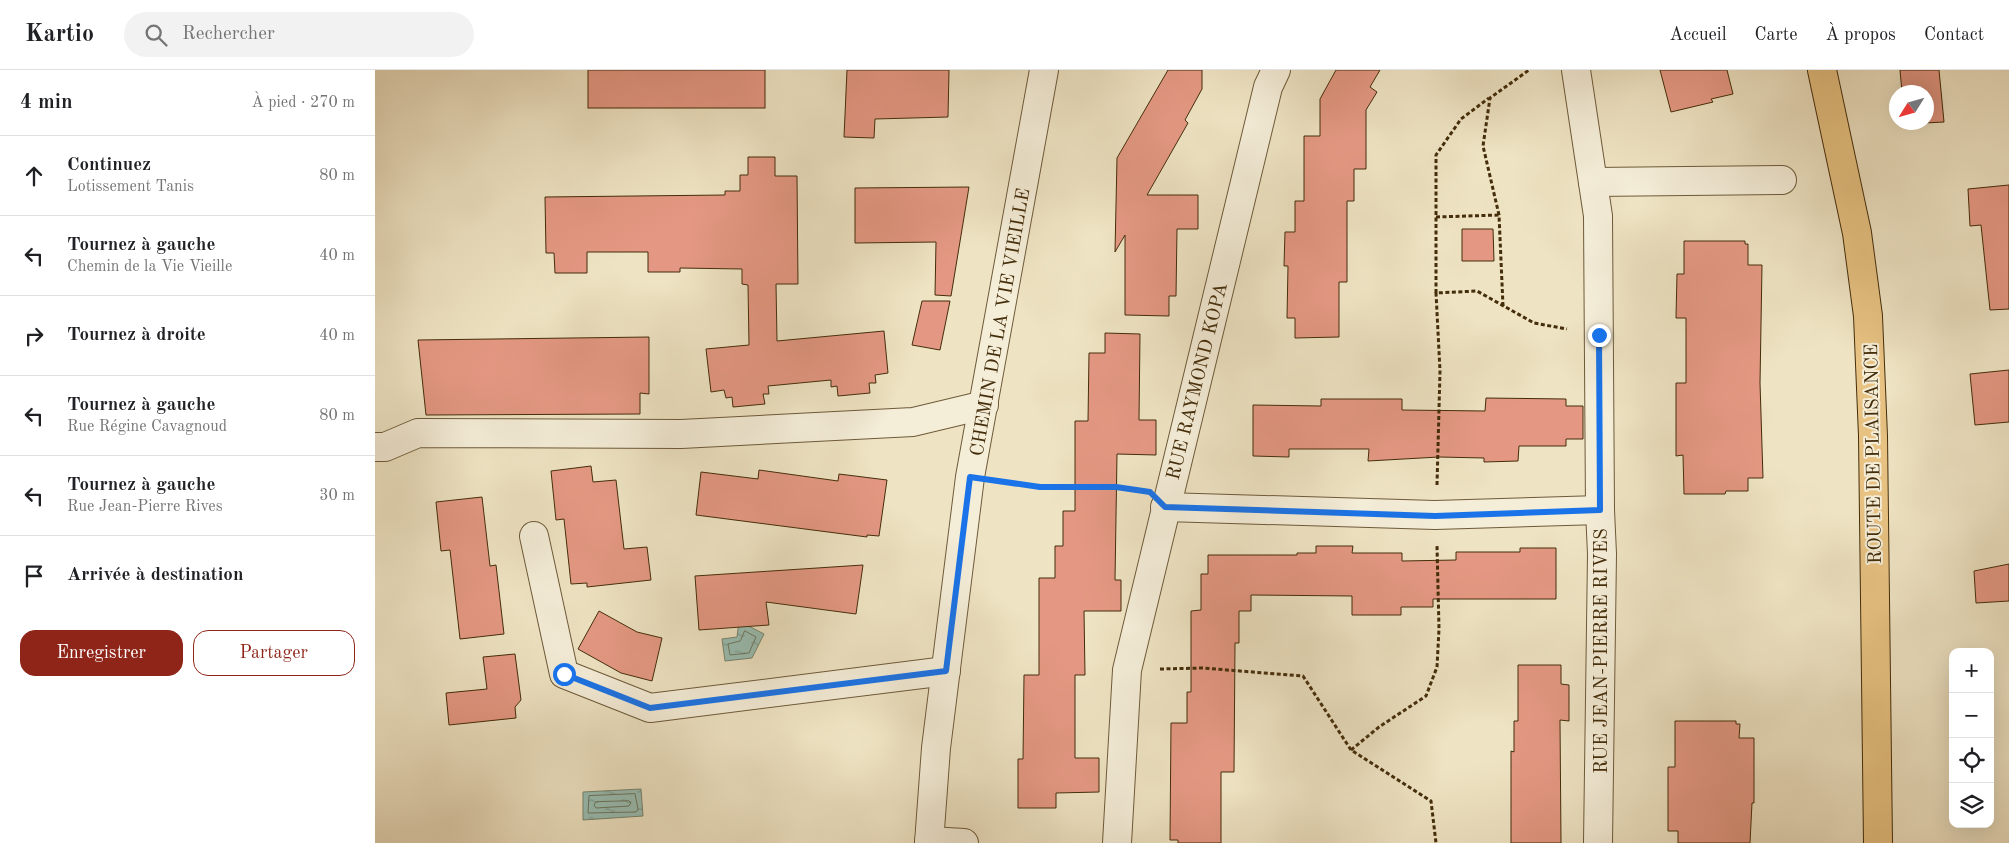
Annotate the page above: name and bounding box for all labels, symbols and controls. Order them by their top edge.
search box [124,12,474,57]
icon: search [142,21,170,49]
text: Kartio [25,23,94,47]
text: Rechercher [182,25,275,44]
text: Accueil [1669,26,1727,44]
text: Carte [1755,26,1797,44]
text: À propos [1825,26,1896,44]
text: Contact [1924,26,1984,44]
north arrow [1889,85,1934,130]
text: 4 min [20,92,73,113]
text: À pied · 270 m [252,95,355,111]
text: Continuez [67,156,151,175]
icon: ahead [20,162,48,190]
text: 80 m [319,168,355,184]
text: Lotissement Tanis [67,179,194,195]
street label: CHEMIN DE LA VIE VIEILLE [968,187,1034,458]
text: Tournez à gauche [67,236,215,255]
icon: left [20,242,48,270]
text: 40 m [319,248,355,264]
text: Chemin de la Vie Vieille [67,259,232,275]
street label: RUE RAYMOND KOPA [1165,280,1232,482]
icon: right [20,322,48,350]
route end [1588,324,1611,347]
text: Tournez à droite [67,326,206,345]
text: 40 m [319,328,355,344]
street label: ROUTE DE PLAISANCE [1863,344,1886,564]
text: Tournez à gauche [67,396,215,415]
icon: left [20,402,48,430]
text: 80 m [319,408,355,424]
text: Rue Régine Cavagnoud [67,419,227,435]
text: Tournez à gauche [67,476,215,495]
icon: left [20,482,48,510]
text: 30 m [319,488,355,504]
text: Rue Jean-Pierre Rives [67,499,223,515]
street label: RUE JEAN-PIERRE RIVES [1593,528,1612,774]
icon: arrive [20,562,48,590]
text: Arrivée à destination [67,566,243,585]
button: Enregistrer [20,630,183,676]
button: Partager [193,630,355,676]
map controls [1949,648,1994,828]
button: + [1949,648,1994,693]
route start [553,663,576,686]
button: − [1949,693,1994,738]
button: locate [1949,738,1994,783]
button: layers [1949,783,1994,828]

